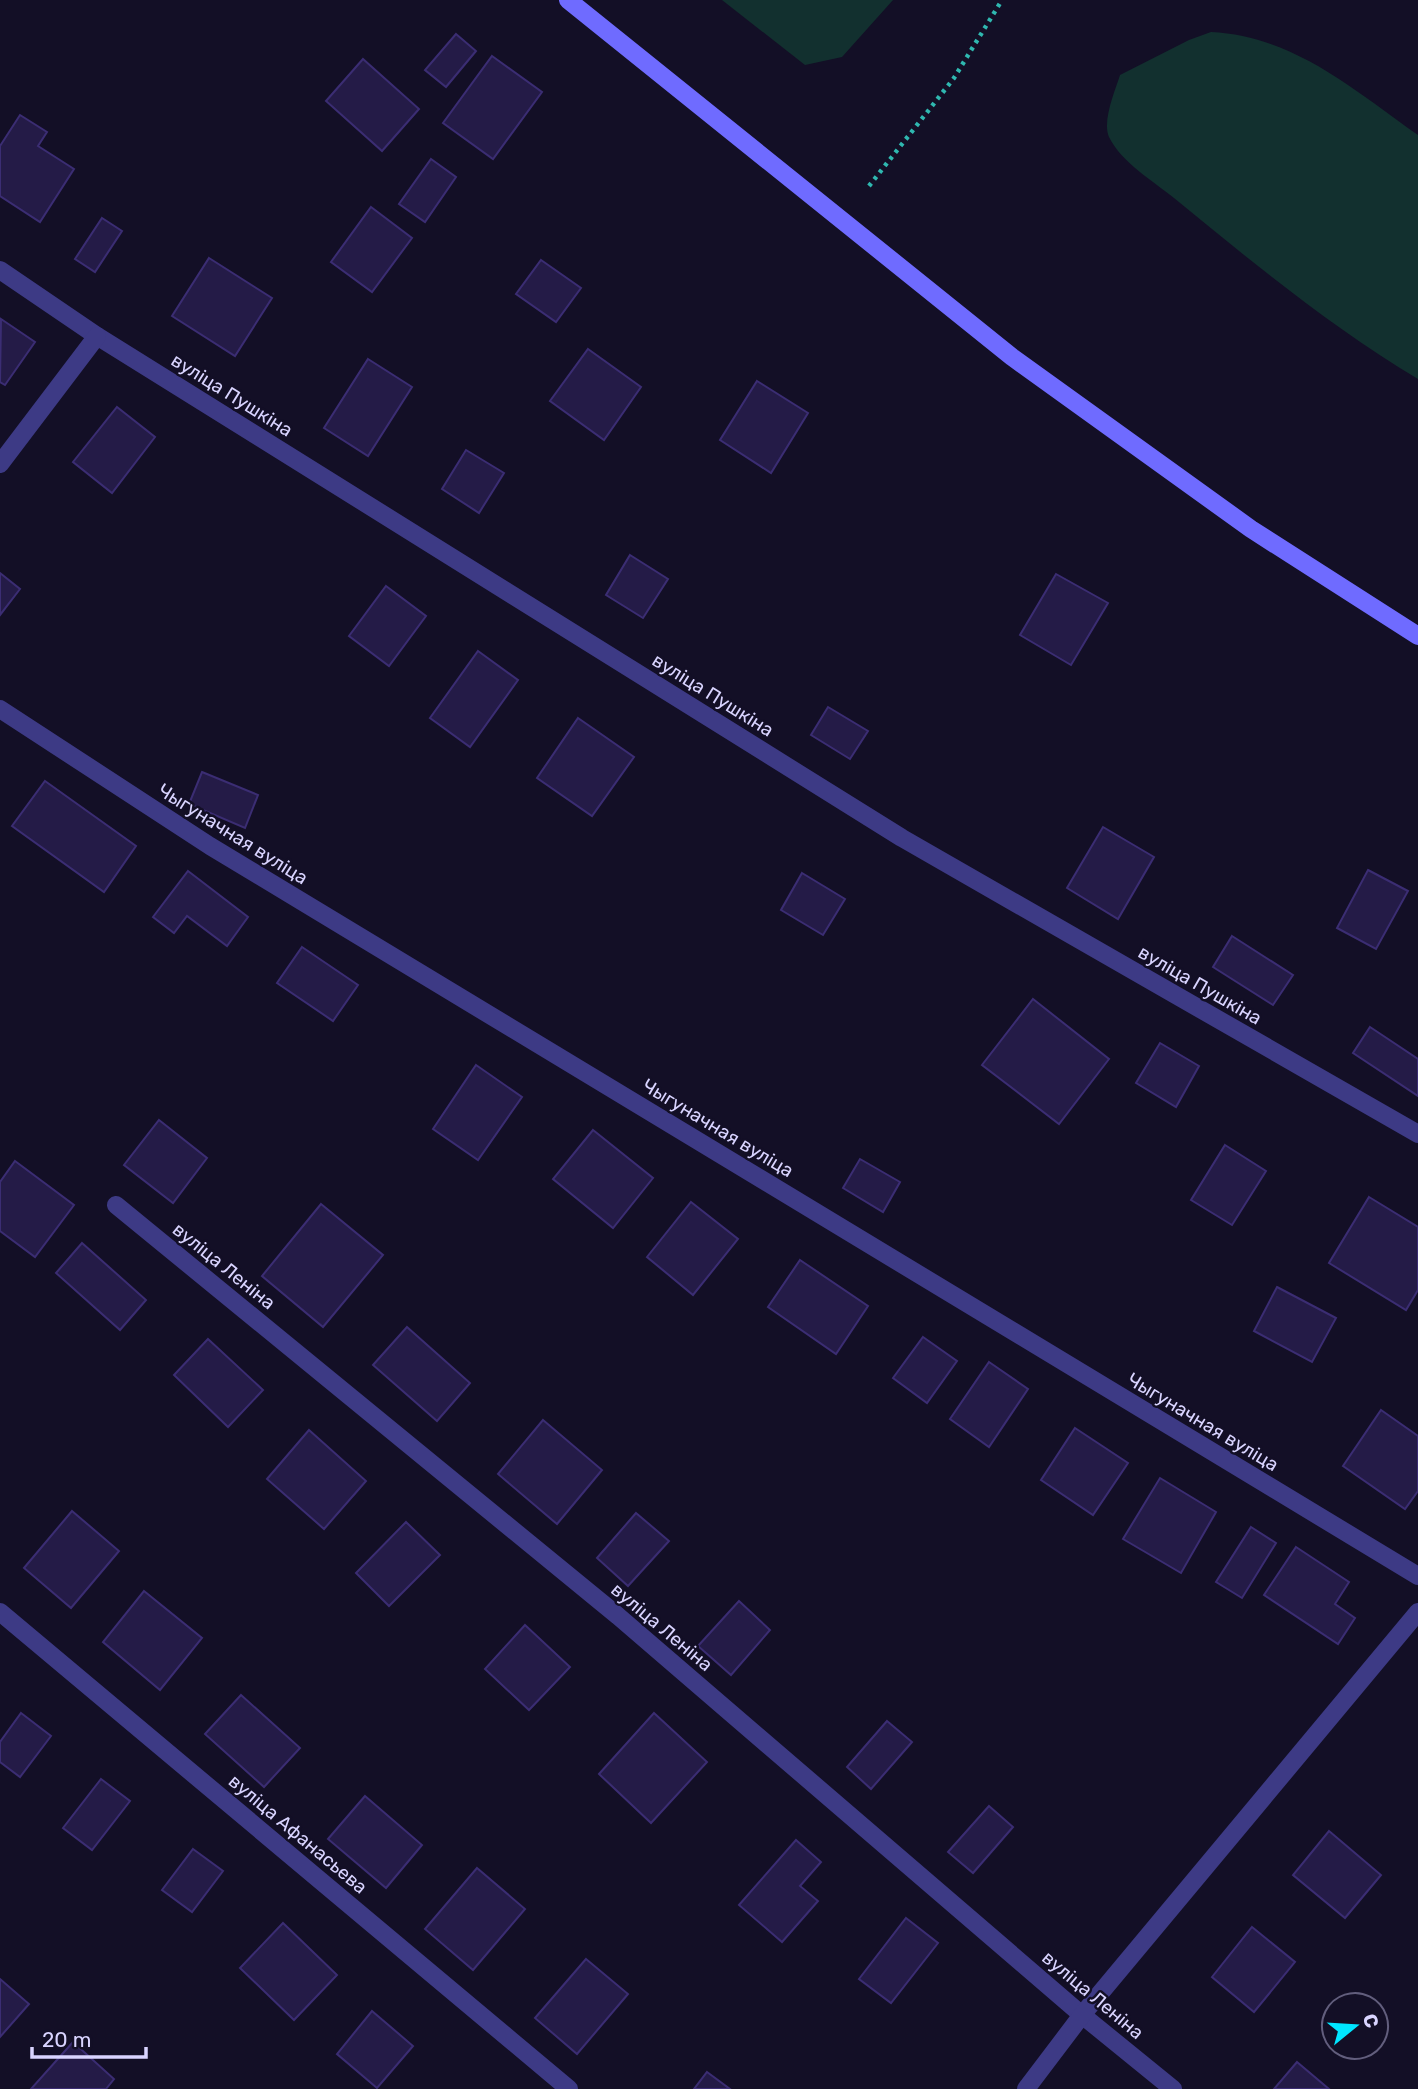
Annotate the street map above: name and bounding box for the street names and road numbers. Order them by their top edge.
street label: вуліца Пушкіна [167,348,297,442]
street label: вуліца Пушкіна [648,648,778,742]
street label: Чыгуначная вуліца [154,779,312,889]
street label: вуліца Пушкіна [1134,940,1266,1030]
street label: Чыгуначная вуліца [638,1074,798,1182]
street label: вуліца Леніна [168,1218,280,1314]
street label: Чыгуначная вуліца [1123,1368,1283,1476]
street label: вуліца Леніна [607,1578,717,1676]
street label: вуліца Афанасьева [224,1769,372,1899]
street label: вуліца Леніна [1038,1946,1148,2044]

